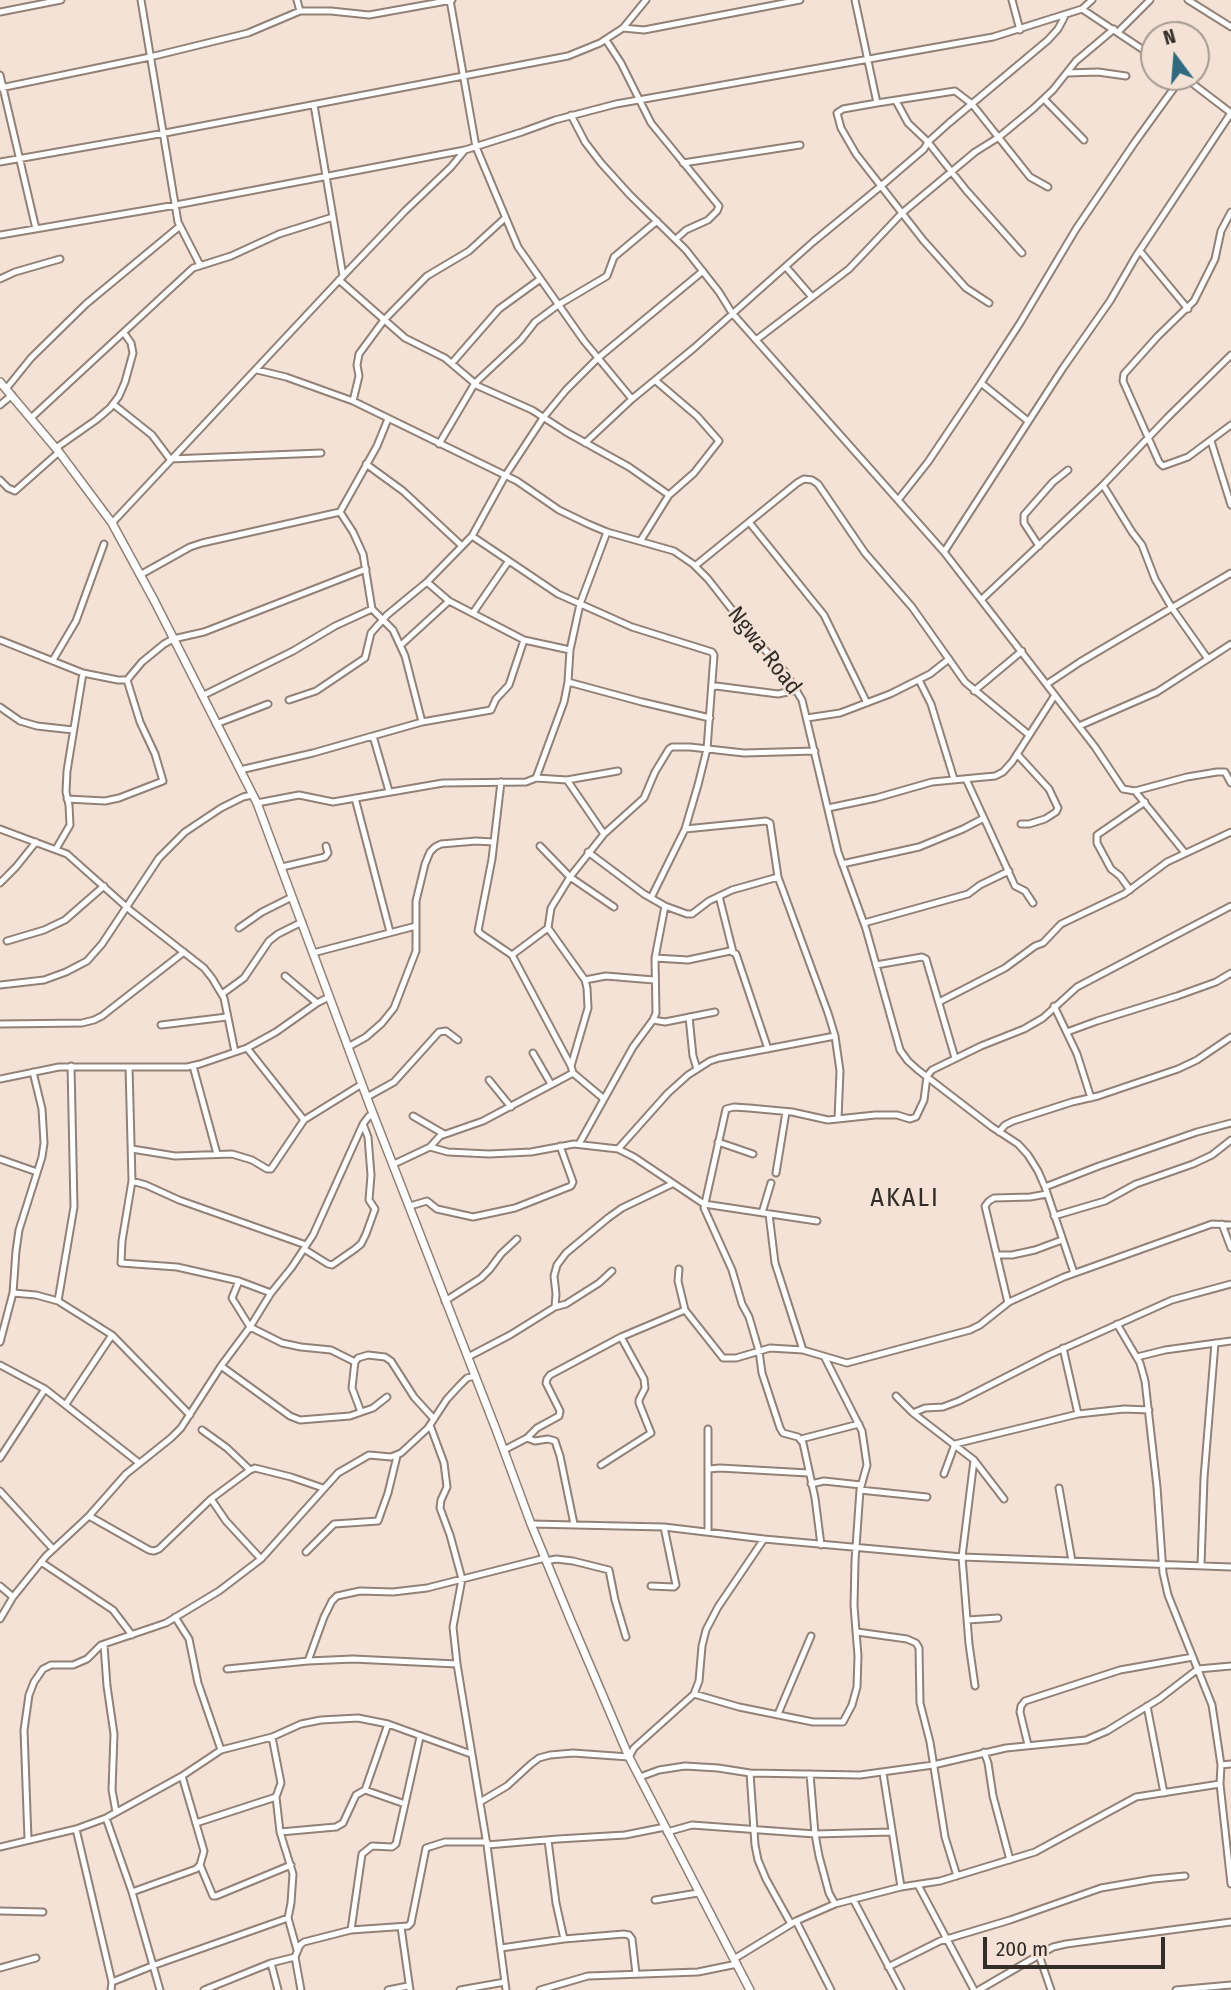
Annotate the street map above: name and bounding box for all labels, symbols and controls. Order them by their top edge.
north arrow [1140,21,1210,91]
text: N [1161,25,1178,50]
street label: Ngwa Road [721,602,807,700]
district label: AKALI [871,1183,939,1215]
scale bar [986,1924,1168,1968]
text: 200 m [996,1936,1048,1962]

